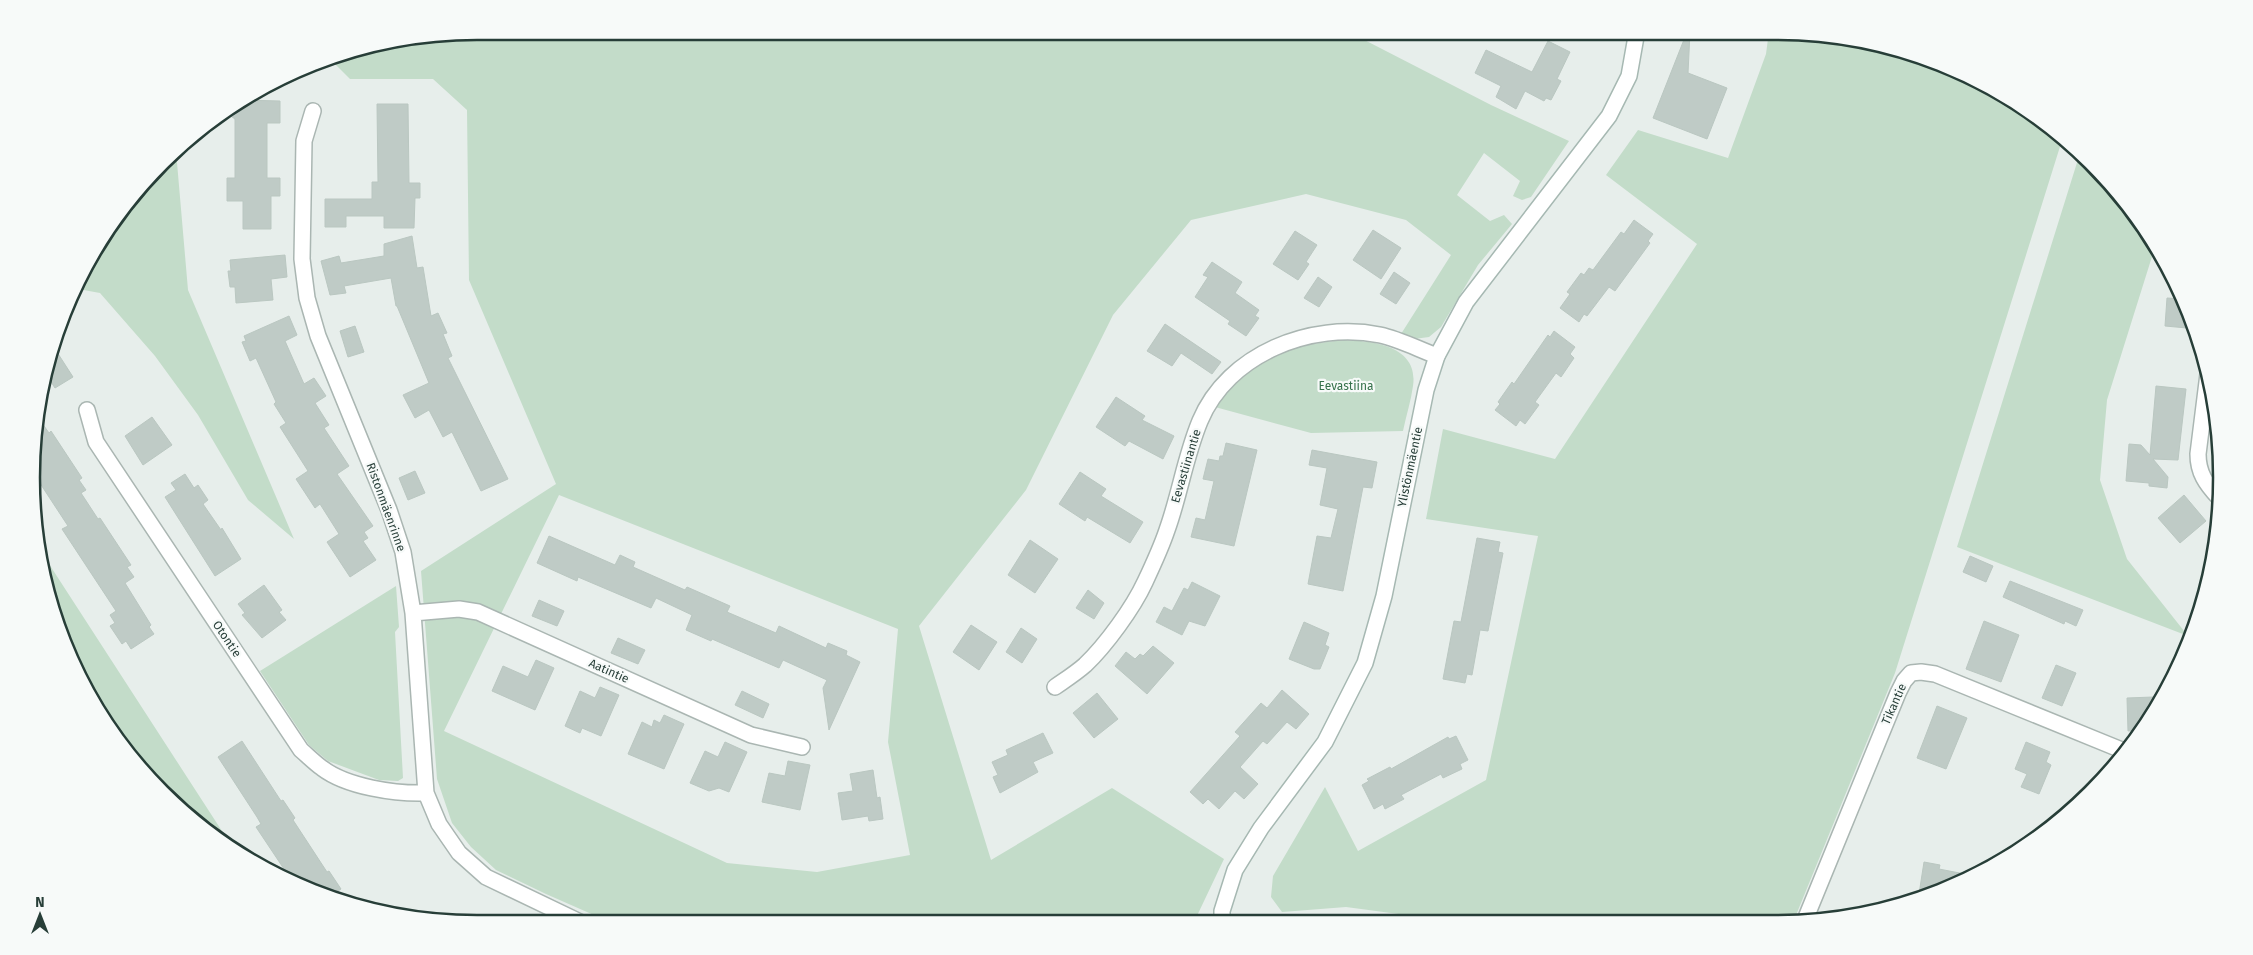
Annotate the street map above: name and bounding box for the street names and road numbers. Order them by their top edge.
street label: Ylistönmäentie [1395,426,1425,508]
street label: Eevastiinantie [1168,427,1204,505]
street label: Ristonmäenrinne [363,461,409,553]
street label: Otontie [210,618,244,660]
street label: Aatintie [587,656,631,686]
street label: Tikantie [1879,681,1909,727]

